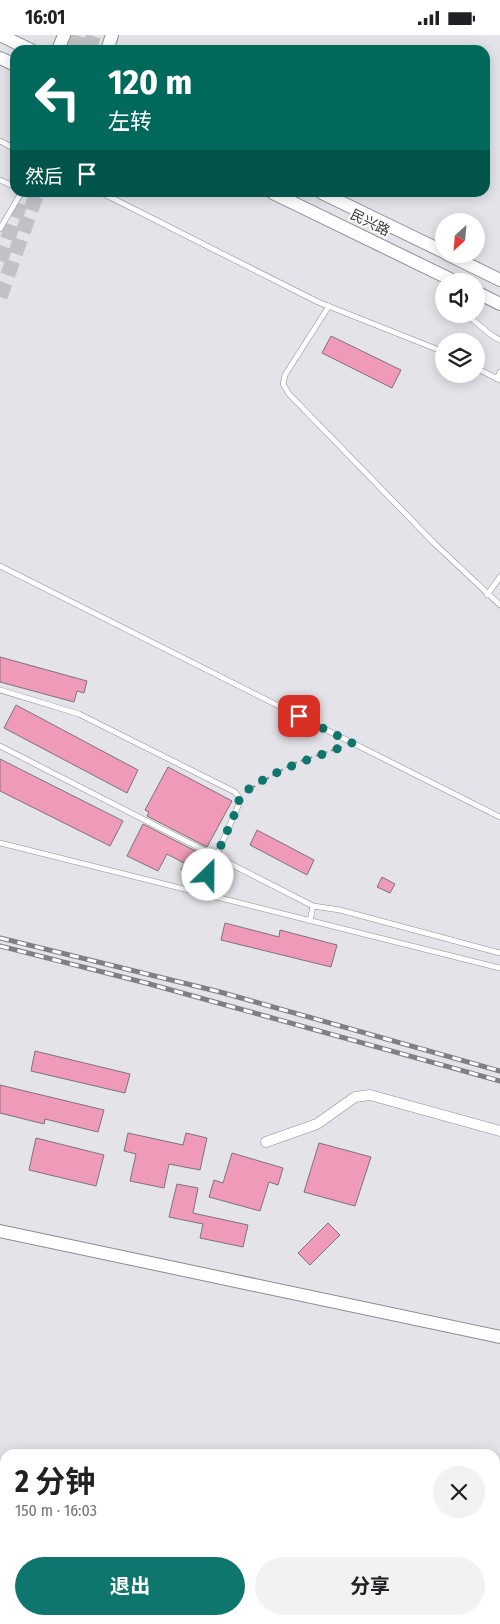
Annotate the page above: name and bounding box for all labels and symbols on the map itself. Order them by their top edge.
street label: 民兴路 [347,206,393,240]
north arrow [435,213,485,263]
pin [278,695,320,737]
position arrow [181,848,233,900]

